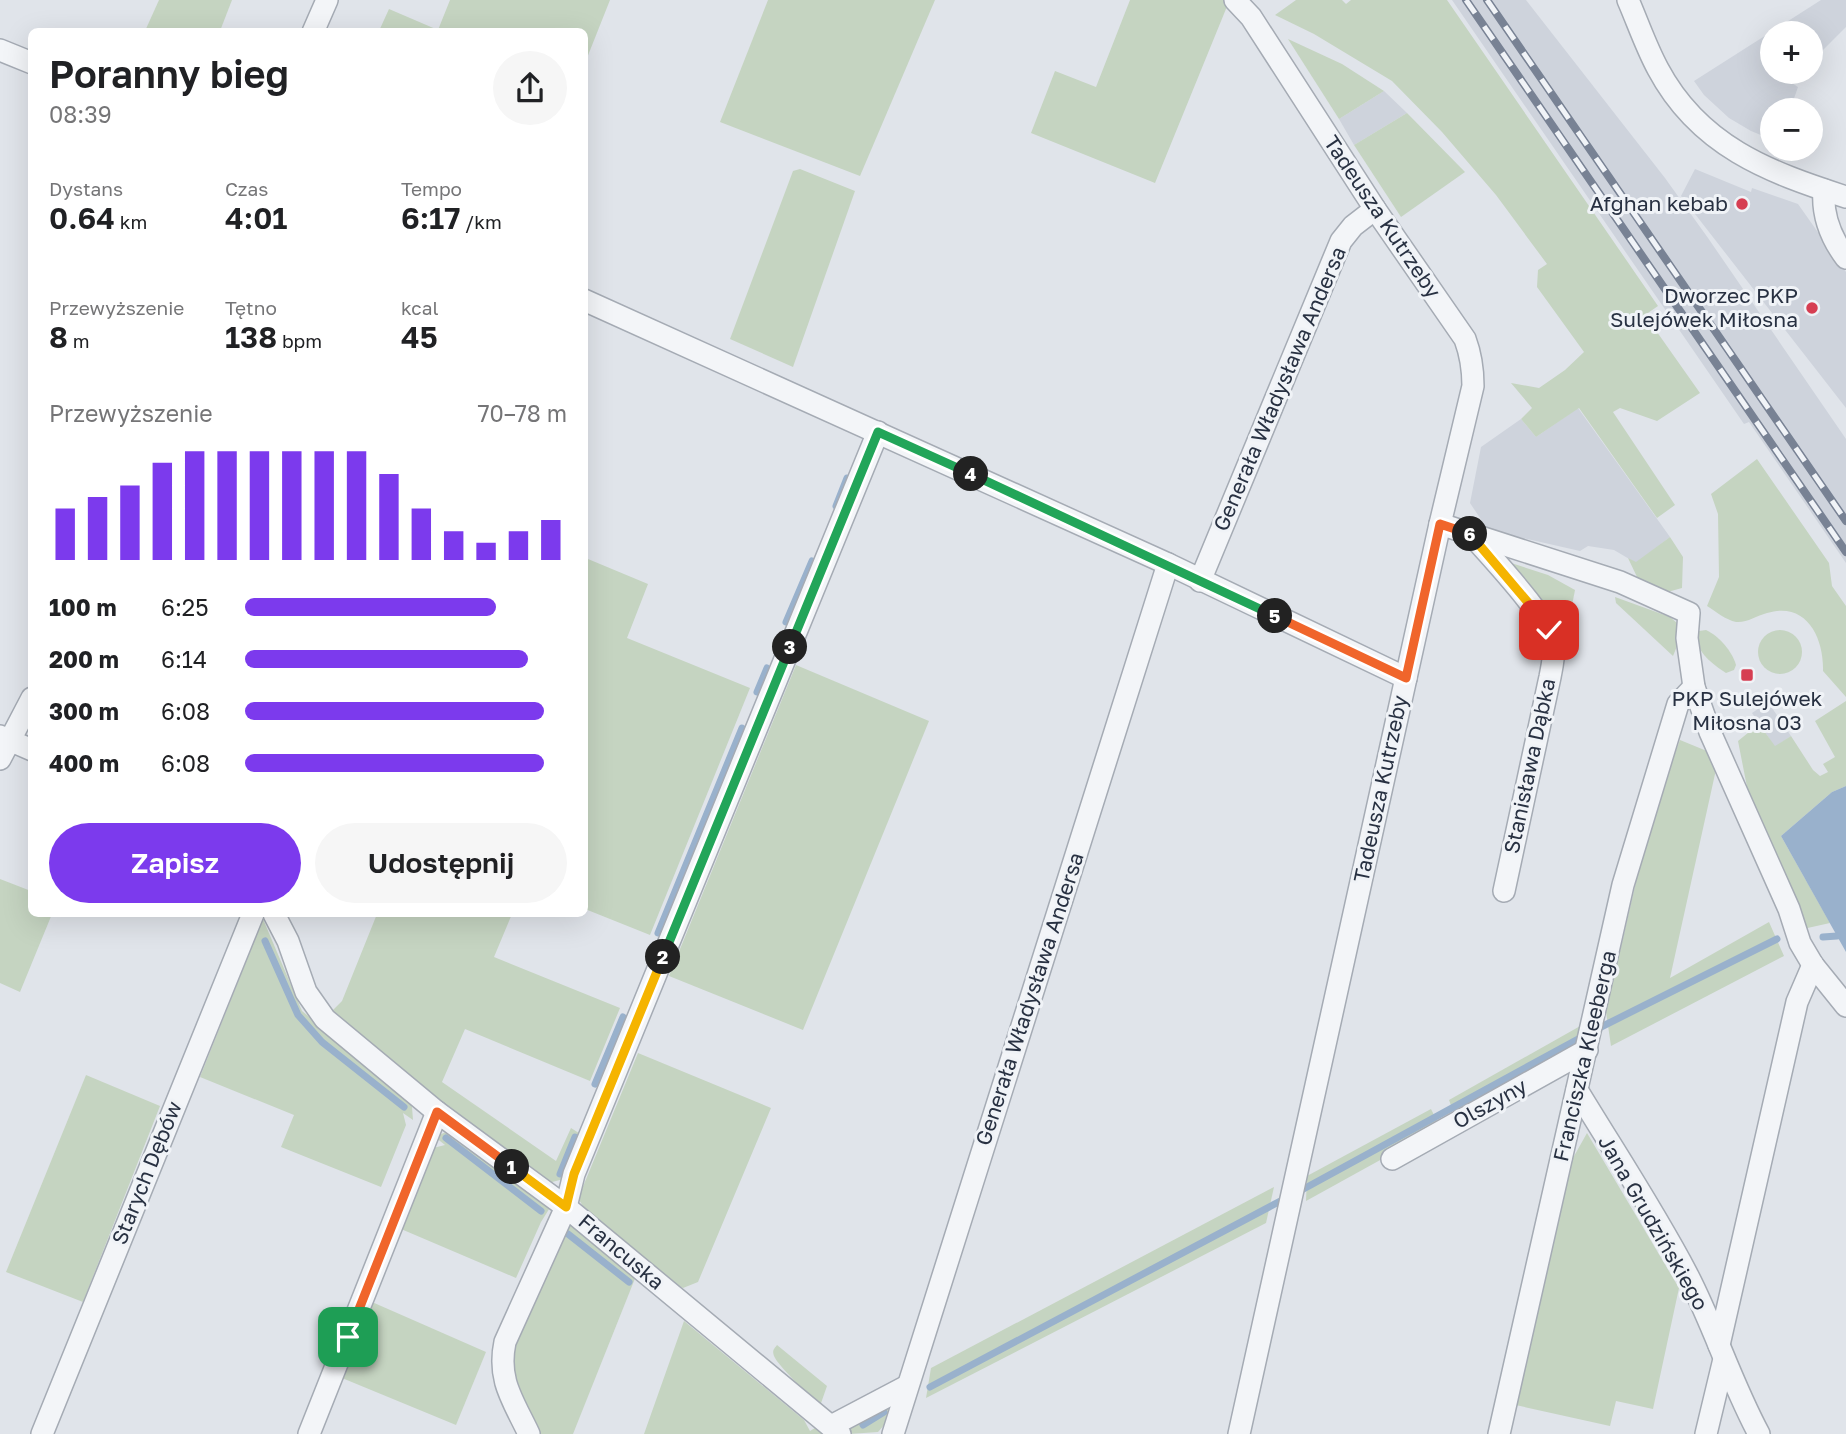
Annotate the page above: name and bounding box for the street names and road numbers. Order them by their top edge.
street label: Tadeusza Kutrzeby [1319,130,1447,303]
street label: Generała Władysława Andersa [1207,242,1351,535]
street label: Stanisława Dąbka [1498,676,1560,856]
street label: Tadeusza Kutrzeby [1348,693,1413,885]
street label: Generała Władysława Andersa [969,849,1089,1148]
street label: Franciszka Kleeberga [1547,948,1621,1164]
street label: Olszyny [1448,1072,1531,1134]
street label: Starych Dębów [106,1097,187,1248]
street label: Jana Grudzińskiego [1593,1130,1715,1315]
street label: Francuska [573,1208,670,1295]

